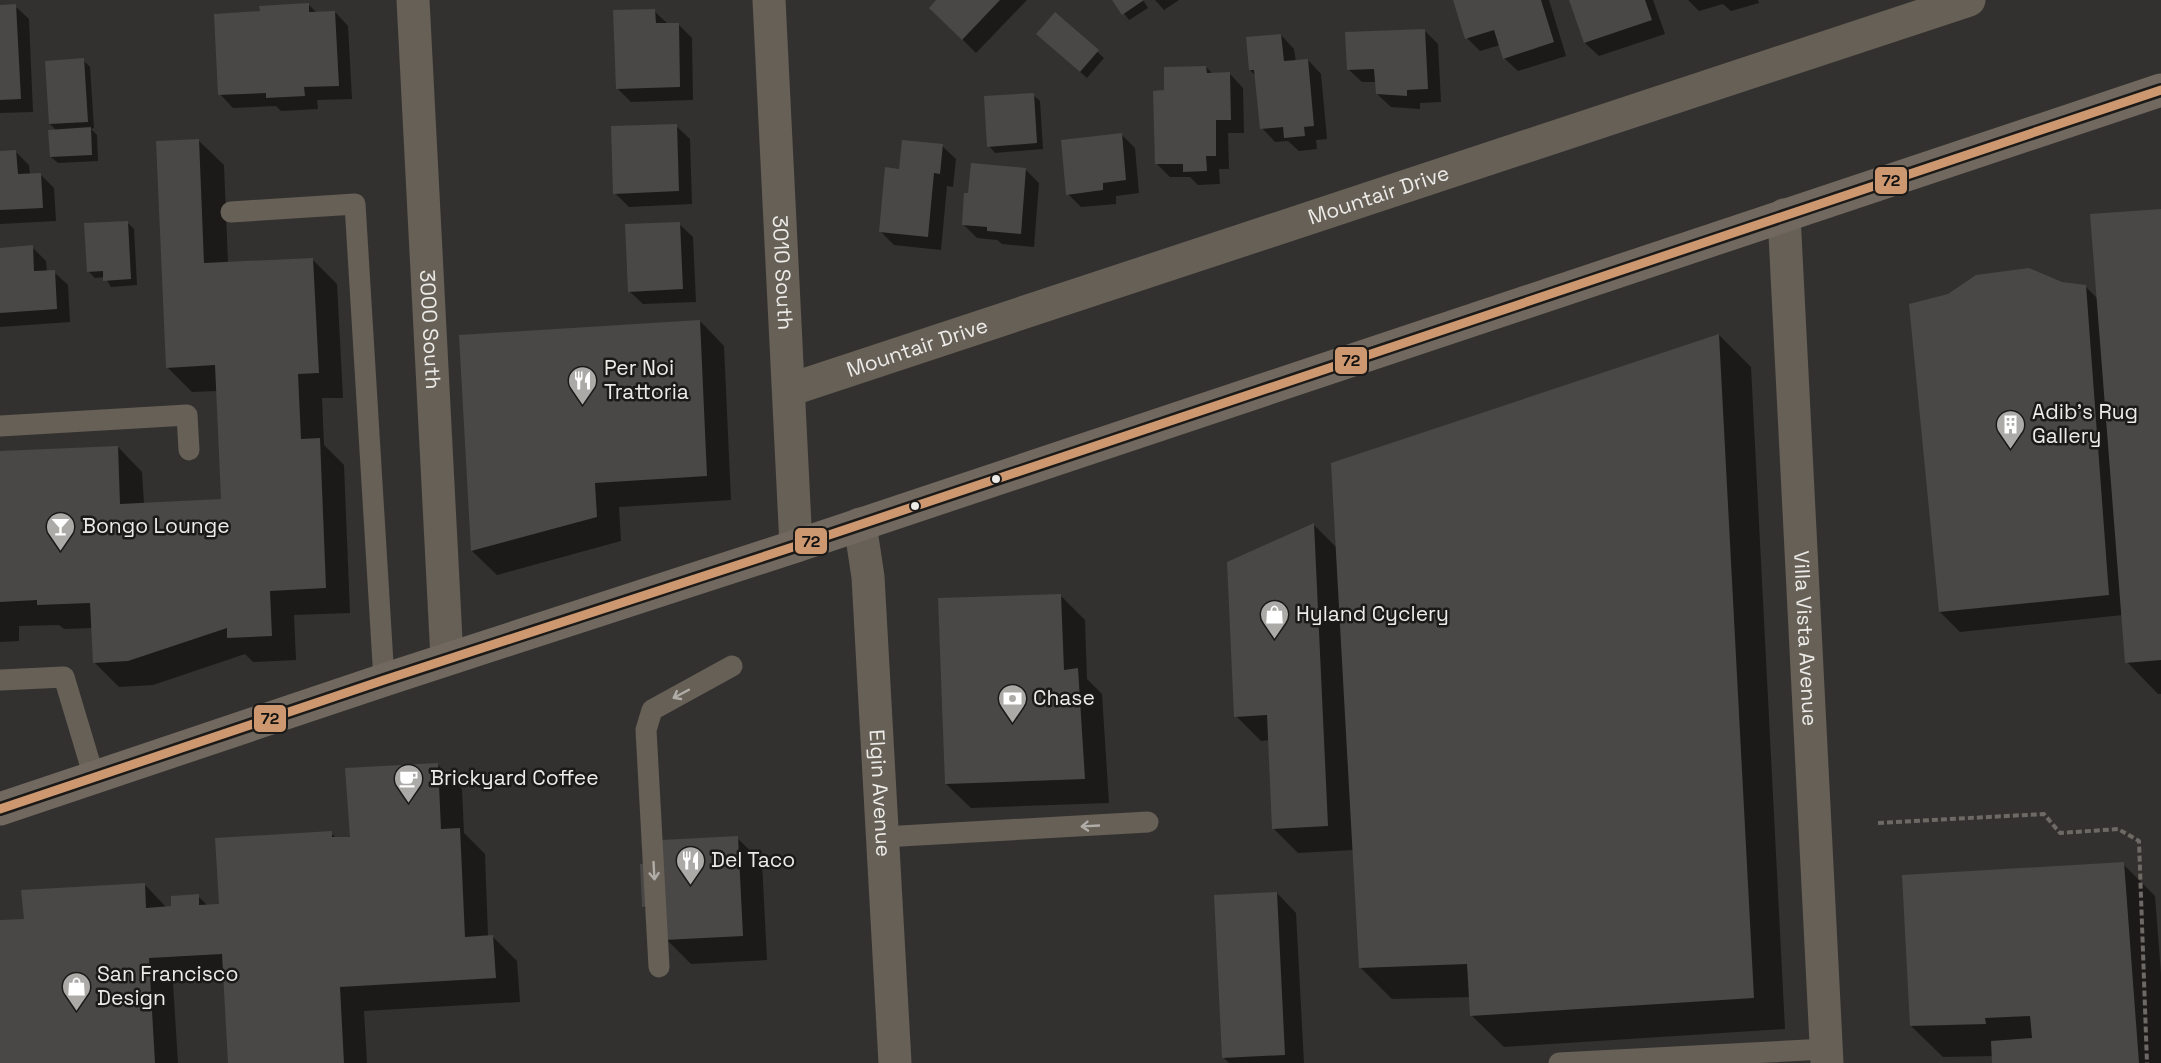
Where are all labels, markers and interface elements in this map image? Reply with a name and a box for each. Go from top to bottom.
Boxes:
street label: Mountair Drive [1304,159,1453,231]
line badge: 72 [1874,166,1908,195]
text: 72 [1882,170,1900,191]
street label: 3010 South [767,215,799,331]
street label: 3000 South [414,269,447,390]
street label: Mountair Drive [843,311,991,383]
line badge: 72 [1334,346,1368,375]
text: 72 [1342,350,1360,371]
place label: Per Noi Trattoria [604,354,689,405]
restaurant icon: Per Noi Trattoria [567,364,599,406]
place label: Adib's Rug Gallery [2032,398,2138,449]
building icon: Adib's Rug Gallery [1995,408,2027,450]
unlabelled marker [990,473,1002,485]
unlabelled marker [909,500,921,512]
bar icon: Bongo Lounge [45,510,77,552]
place label: Bongo Lounge [82,512,230,539]
line badge: 72 [794,527,828,555]
text: 72 [802,531,820,552]
street label: Villa Vista Avenue [1788,550,1824,727]
shop icon: Hyland Cyclery [1259,598,1291,640]
place label: Hyland Cyclery [1296,600,1449,627]
bank icon: Chase [996,682,1028,724]
place label: Chase [1033,684,1095,711]
one-way arrow [672,689,690,700]
line badge: 72 [253,704,287,733]
text: 72 [261,708,279,729]
street label: Elgin Avenue [863,728,898,858]
cafe icon: Brickyard Coffee [393,762,425,804]
place label: Brickyard Coffee [430,764,599,791]
one-way arrow [1080,820,1100,831]
restaurant icon: Del Taco [674,844,706,886]
place label: Del Taco [711,846,795,873]
one-way arrow [648,860,659,880]
place label: San Francisco Design [97,960,238,1011]
shop icon: San Francisco Design [60,970,92,1012]

